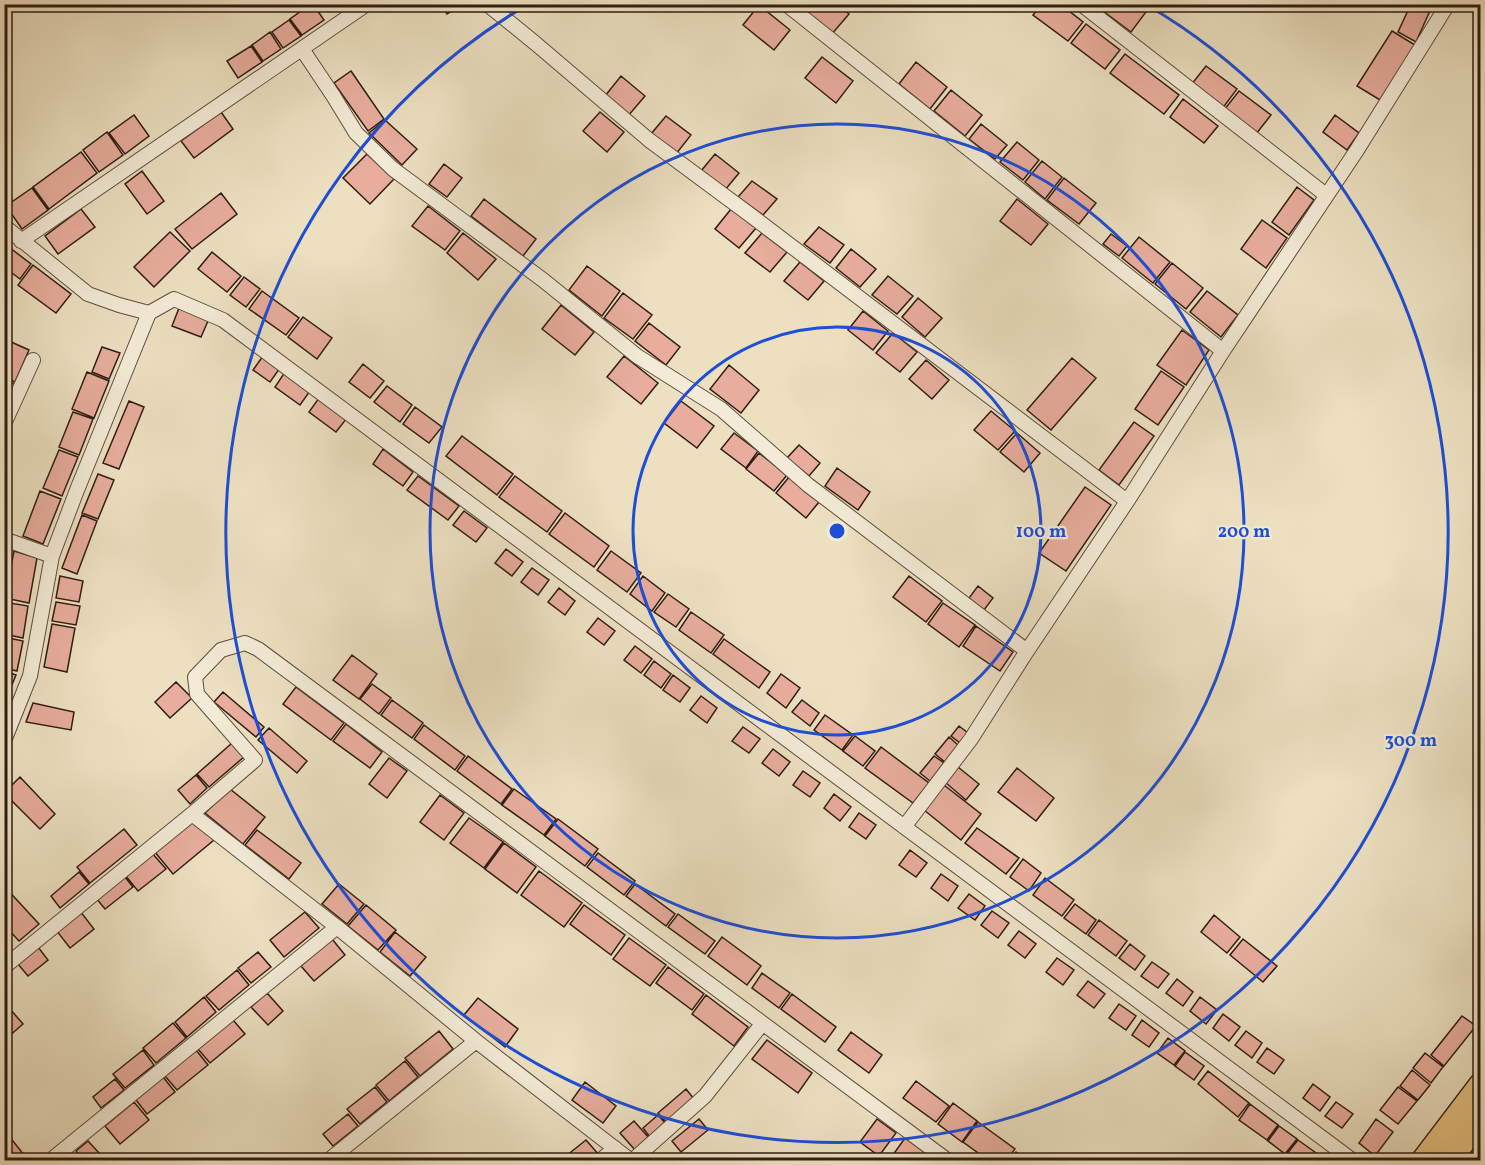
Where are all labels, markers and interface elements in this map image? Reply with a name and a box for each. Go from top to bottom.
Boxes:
text: 100 m [1016,520,1066,545]
text: 200 m [1218,520,1270,545]
centre of rings [827,521,847,541]
text: 300 m [1385,729,1437,754]

